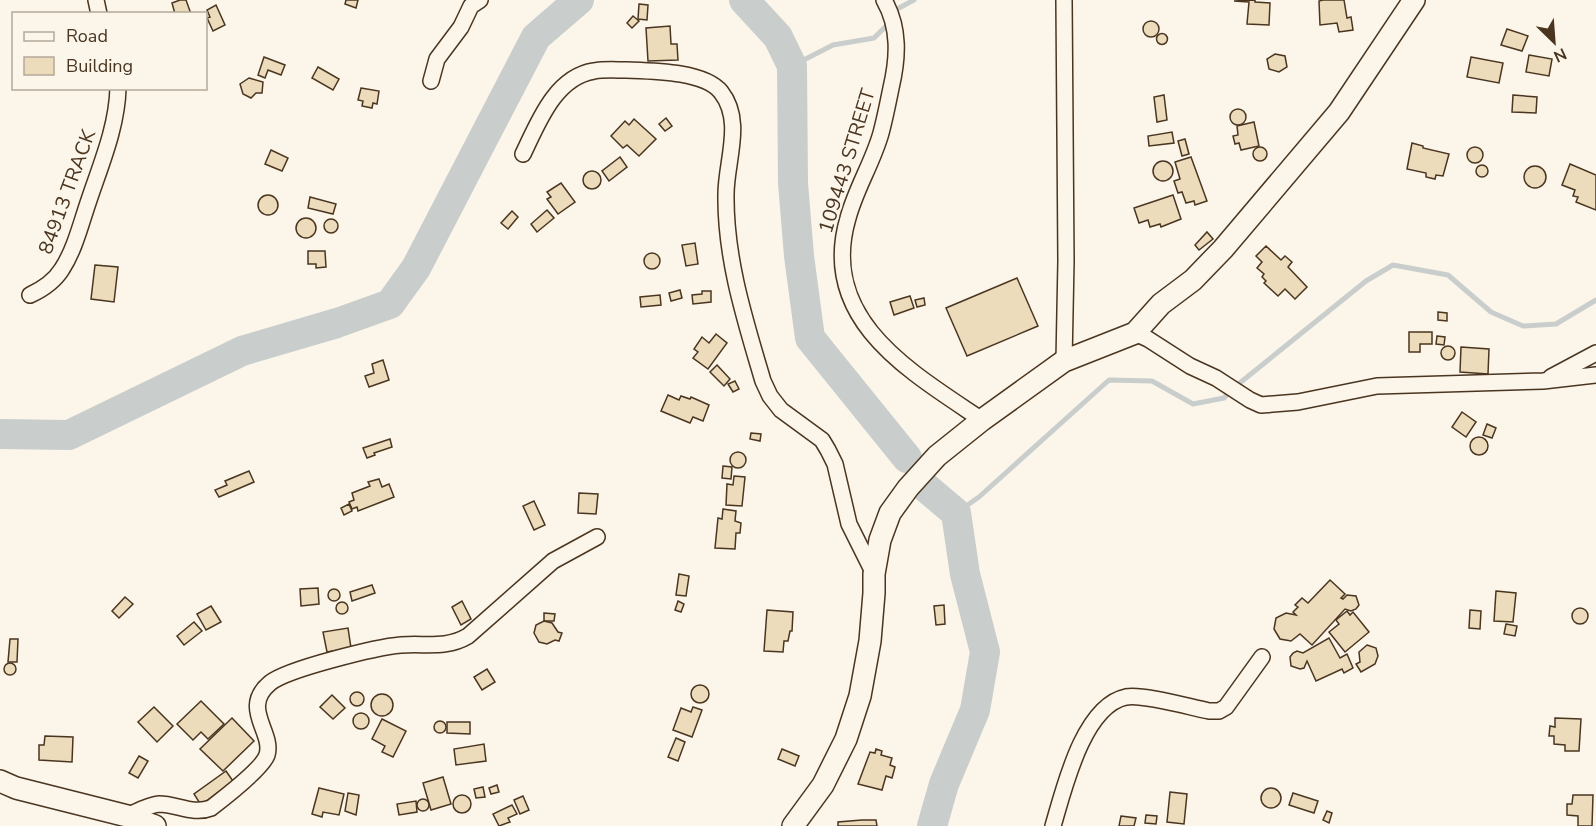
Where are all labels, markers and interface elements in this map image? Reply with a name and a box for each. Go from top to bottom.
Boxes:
legend [12,12,207,90]
north arrow [1524,12,1584,72]
text: Road [66,24,108,48]
text: N [1550,42,1570,67]
text: Building [66,54,133,78]
street label: 109443 STREET [812,85,882,237]
street label: 84913 TRACK [32,126,102,258]

